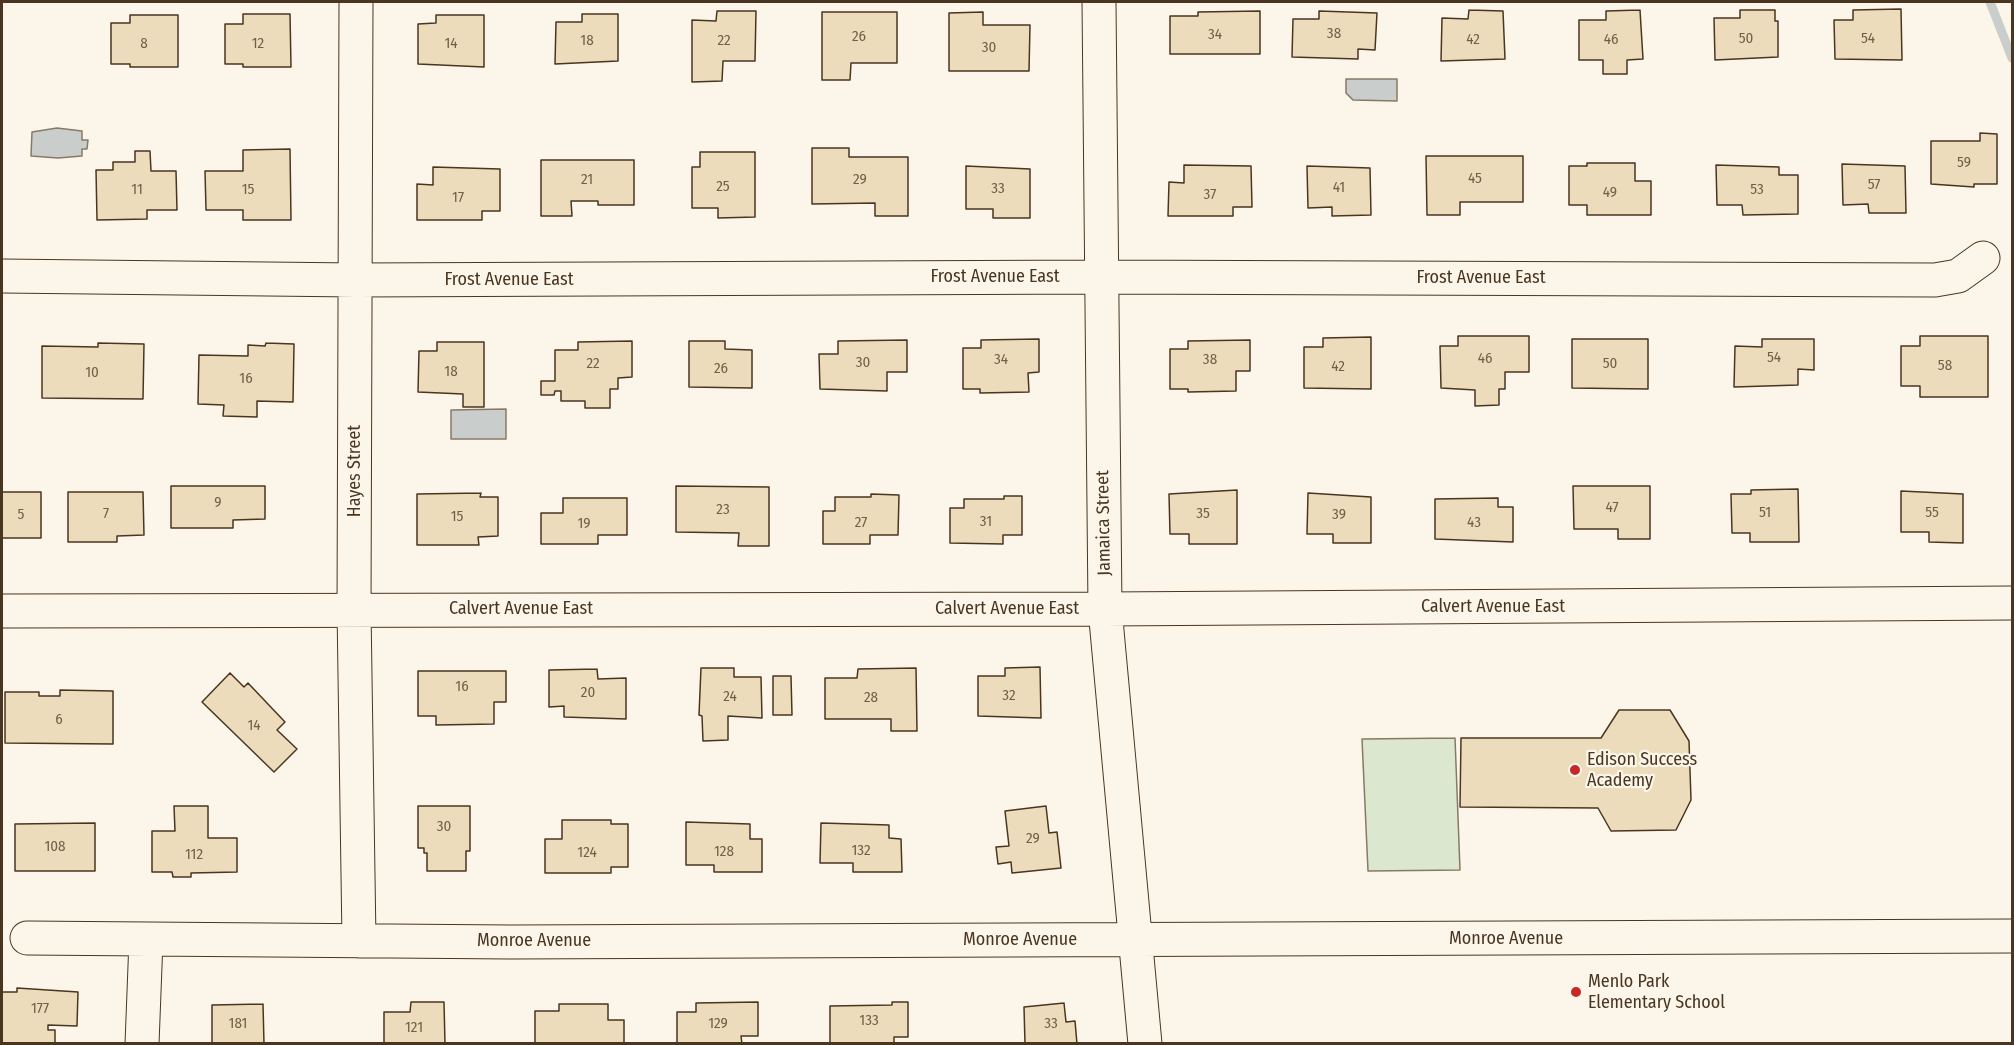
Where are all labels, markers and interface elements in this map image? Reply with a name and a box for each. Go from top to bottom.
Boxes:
house number: 38 [1327,25,1341,43]
house number: 34 [1208,26,1222,44]
house number: 26 [852,28,866,46]
house number: 50 [1739,30,1753,48]
house number: 54 [1861,30,1875,48]
house number: 42 [1466,31,1480,49]
house number: 46 [1604,31,1618,49]
house number: 18 [580,32,594,50]
house number: 22 [717,32,731,50]
house number: 8 [140,35,148,53]
house number: 12 [252,35,264,53]
house number: 14 [444,35,458,53]
house number: 30 [982,39,996,57]
house number: 59 [1957,154,1971,172]
house number: 45 [1468,170,1482,188]
house number: 21 [581,171,593,189]
house number: 29 [853,171,867,189]
house number: 57 [1868,176,1880,194]
house number: 25 [716,178,730,196]
house number: 41 [1333,179,1345,197]
house number: 33 [991,180,1005,198]
house number: 11 [131,181,143,199]
house number: 15 [242,181,254,199]
house number: 53 [1750,181,1764,199]
house number: 49 [1603,184,1617,202]
house number: 37 [1204,186,1216,204]
house number: 17 [452,189,464,207]
street label: Frost Avenue East [930,266,1060,288]
street label: Frost Avenue East [1416,267,1546,289]
street label: Frost Avenue East [444,269,574,291]
house number: 54 [1767,349,1781,367]
house number: 46 [1478,350,1492,368]
house number: 34 [994,351,1008,369]
house number: 38 [1203,351,1217,369]
house number: 30 [856,354,870,372]
house number: 22 [586,355,600,373]
house number: 50 [1603,355,1617,373]
house number: 58 [1938,357,1952,375]
house number: 42 [1331,358,1345,376]
house number: 26 [714,360,728,378]
house number: 18 [444,363,458,381]
house number: 10 [85,364,99,382]
house number: 16 [239,370,253,388]
street label: Hayes Street [344,425,366,517]
street label: Jamaica Street [1092,470,1116,576]
house number: 9 [214,494,222,512]
house number: 47 [1605,499,1619,517]
house number: 23 [716,501,730,519]
house number: 51 [1759,504,1771,522]
house number: 55 [1925,504,1939,522]
house number: 7 [103,505,109,523]
house number: 35 [1196,505,1210,523]
house number: 5 [18,506,24,524]
house number: 39 [1332,506,1346,524]
house number: 15 [451,508,463,526]
house number: 31 [980,513,992,531]
house number: 27 [855,514,867,532]
house number: 43 [1467,514,1481,532]
house number: 19 [577,515,591,533]
street label: Calvert Avenue East [1421,596,1565,618]
street label: Calvert Avenue East [449,598,593,620]
street label: Calvert Avenue East [935,598,1079,620]
house number: 16 [455,678,469,696]
house number: 20 [581,684,595,702]
house number: 32 [1002,687,1016,705]
house number: 24 [723,688,737,706]
house number: 28 [864,689,878,707]
house number: 6 [55,711,63,729]
house number: 14 [247,717,261,735]
place label: Edison Success Academy [1587,749,1697,792]
marker: Edison Success Academy [1568,763,1582,777]
house number: 30 [437,818,451,836]
house number: 29 [1026,830,1040,848]
house number: 108 [44,838,66,856]
house number: 132 [851,842,871,860]
house number: 128 [714,843,734,861]
house number: 124 [577,844,597,862]
house number: 112 [185,846,203,864]
street label: Monroe Avenue [1449,928,1563,950]
street label: Monroe Avenue [963,929,1077,951]
street label: Monroe Avenue [477,930,591,952]
place label: Menlo Park Elementary School [1588,971,1725,1014]
marker: Menlo Park Elementary School [1569,985,1583,999]
house number: 177 [31,1000,49,1018]
house number: 133 [859,1012,879,1030]
house number: 181 [229,1015,247,1033]
house number: 129 [708,1015,728,1033]
house number: 33 [1044,1015,1058,1033]
house number: 121 [405,1019,423,1037]

